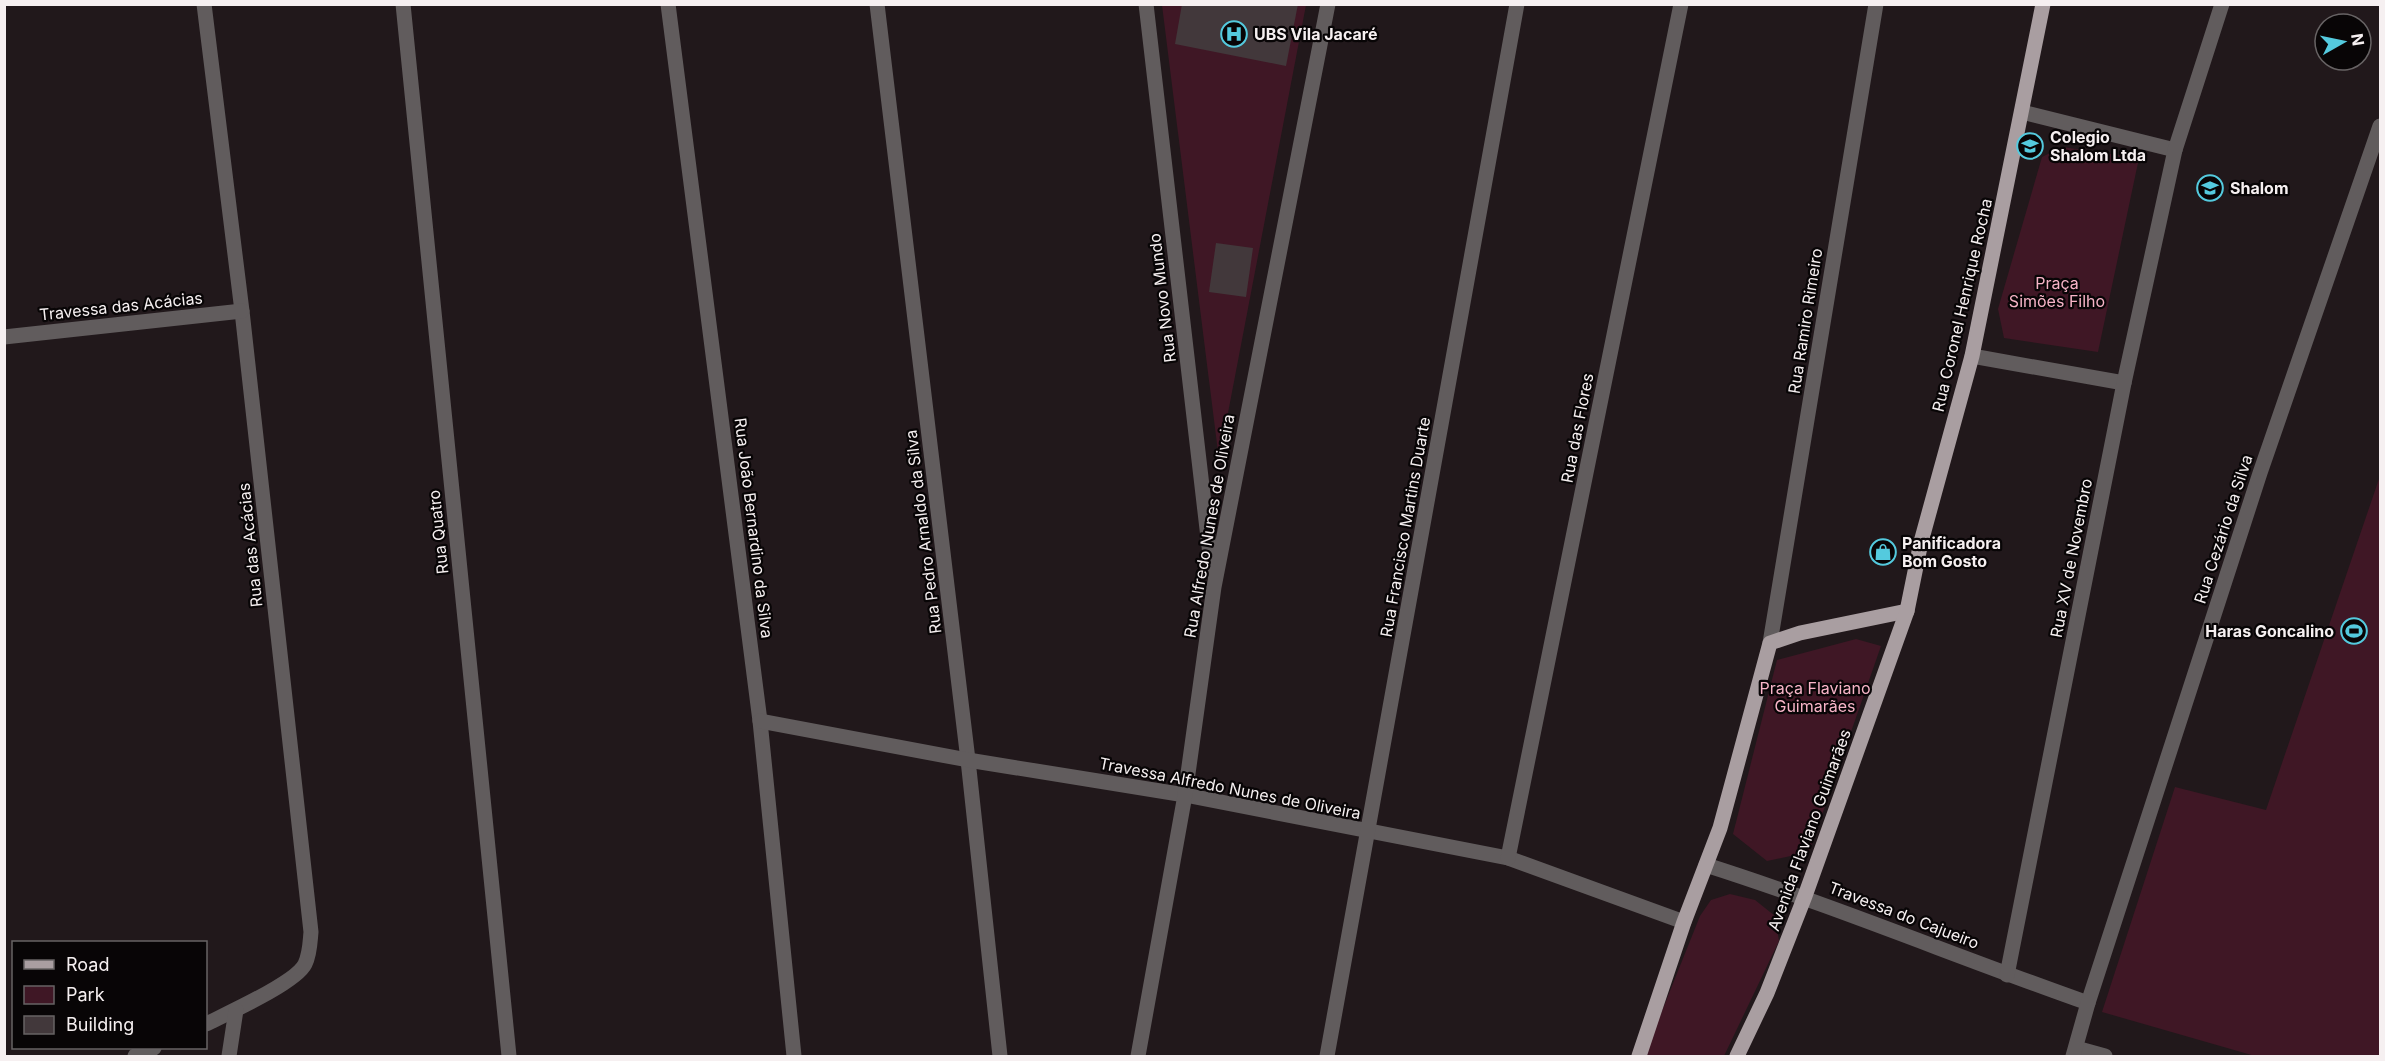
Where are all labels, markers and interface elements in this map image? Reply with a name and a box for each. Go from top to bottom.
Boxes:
north arrow [2313,12,2373,72]
hospital icon: UBS Vila Jacaré [1219,19,1249,49]
place label: UBS Vila Jacaré [1254,24,1377,44]
text: N [2347,32,2369,47]
place label: Colegio Shalom Ltda [2050,127,2146,165]
school or university icon: Colegio Shalom Ltda [2015,131,2045,161]
school or university icon: Shalom [2195,173,2225,203]
place label: Shalom [2230,178,2288,198]
street label: Rua Coronel Henrique Rocha [1928,196,1996,414]
street label: Rua Novo Mundo [1144,232,1180,364]
street label: Rua Ramiro Rimeiro [1784,247,1826,395]
park label: Praça Simões Filho [2009,273,2105,311]
street label: Travessa das Acácias [38,287,204,325]
street label: Rua das Flores [1557,371,1597,485]
street label: Rua Alfredo Nunes de Oliveira [1179,413,1239,639]
street label: Rua Francisco Martins Duarte [1376,415,1434,639]
street label: Rua João Bernardino da Silva [731,417,777,639]
street label: Rua Pedro Arnaldo da Silva [901,429,945,635]
street label: Rua Cezário da Silva [2189,452,2257,606]
street label: Rua XV de Novembro [2046,477,2096,639]
street label: Rua das Acácias [234,482,266,608]
street label: Rua Quatro [424,489,452,575]
place label: Panificadora Bom Gosto [1902,533,2001,571]
shop icon: Panificadora Bom Gosto [1868,537,1898,567]
sports icon: Haras Goncalino [2339,616,2369,646]
place label: Haras Goncalino [2205,621,2334,641]
park label: Praça Flaviano Guimarães [1760,678,1870,716]
street label: Avenida Flaviano Guimarães [1763,726,1855,934]
street label: Travessa Alfredo Nunes de Oliveira [1097,753,1363,823]
street label: Travessa do Cajueiro [1826,877,1982,953]
legend [12,941,207,1049]
text: Road [66,954,109,975]
text: Park [66,984,105,1005]
text: Building [66,1014,134,1035]

